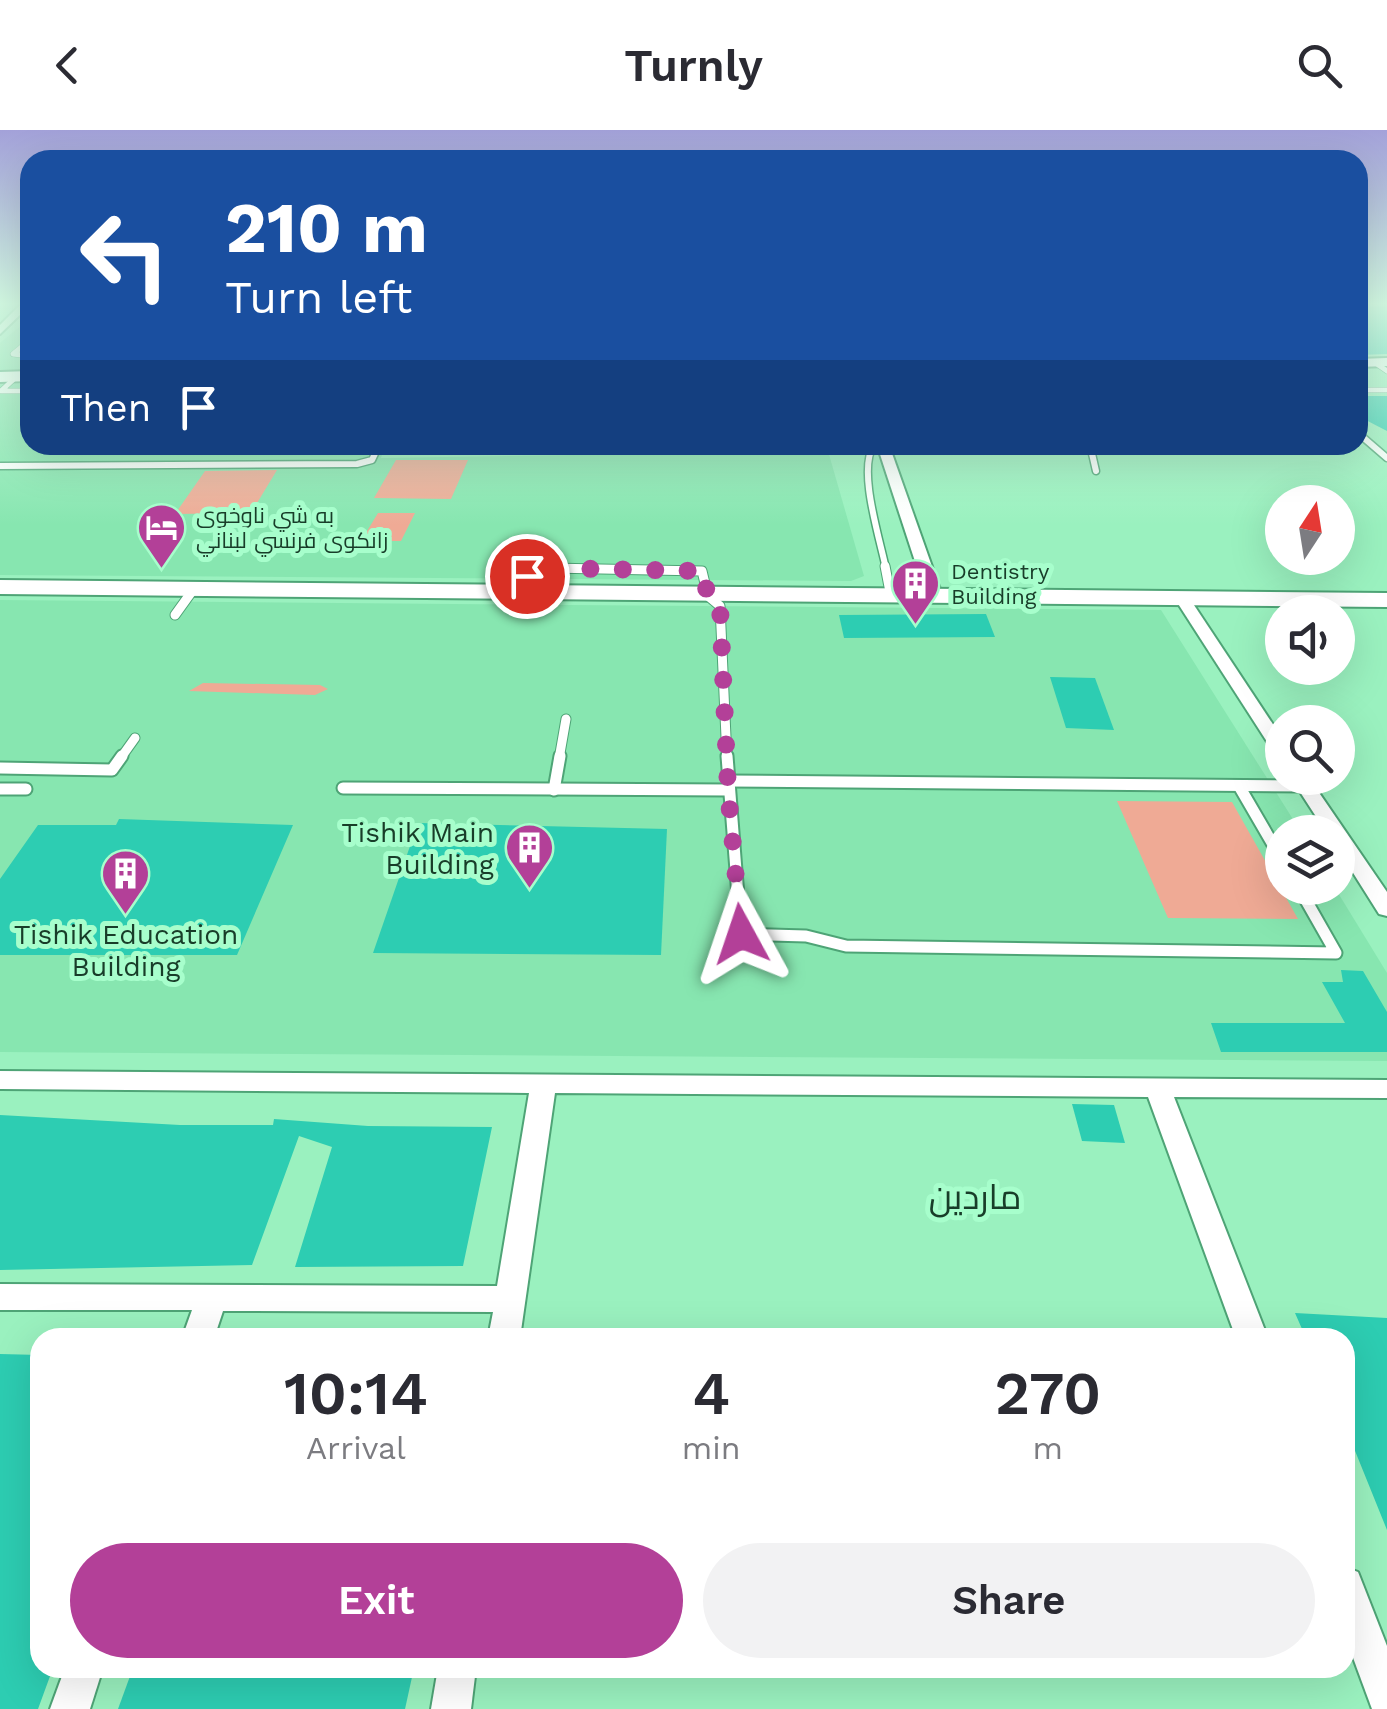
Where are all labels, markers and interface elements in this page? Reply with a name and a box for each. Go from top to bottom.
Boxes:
icon: back [40,38,95,93]
icon: search [1292,38,1347,93]
text: Turnly [624,39,763,92]
text: 210 m [225,187,428,269]
icon: left [60,190,190,320]
text: Turn left [225,271,412,324]
icon: arrive [171,380,226,435]
text: Then [60,386,151,430]
north arrow [1265,485,1355,575]
map controls [1265,485,1355,905]
hotel icon: به شي ناوخوى زانكوى فرنسي لبناني [135,502,187,570]
place label: به شي ناوخوى زانكوى فرنسي لبناني [196,503,388,557]
pin [485,534,570,619]
icon: arrive [500,549,555,604]
building icon: Dentistry Building [890,558,942,626]
place label: Dentistry Building [951,559,1050,609]
button: sound [1265,595,1355,685]
button: search [1265,705,1355,795]
button: layers [1265,815,1355,905]
place label: Tishik Main Building [341,816,494,881]
building icon: Tishik Main Building [503,822,555,890]
building icon: Tishik Education Building [100,848,152,916]
position arrow [689,882,793,986]
place label: Tishik Education Building [14,918,238,983]
district label: ماردین [929,1176,1021,1218]
text: 10:14 [284,1358,428,1429]
text: 4 [692,1358,730,1429]
text: 270 [995,1358,1101,1429]
text: Arrival [306,1429,406,1467]
text: min [682,1429,741,1467]
text: m [1033,1429,1063,1467]
button: Exit [70,1543,683,1658]
button: Share [703,1543,1315,1658]

